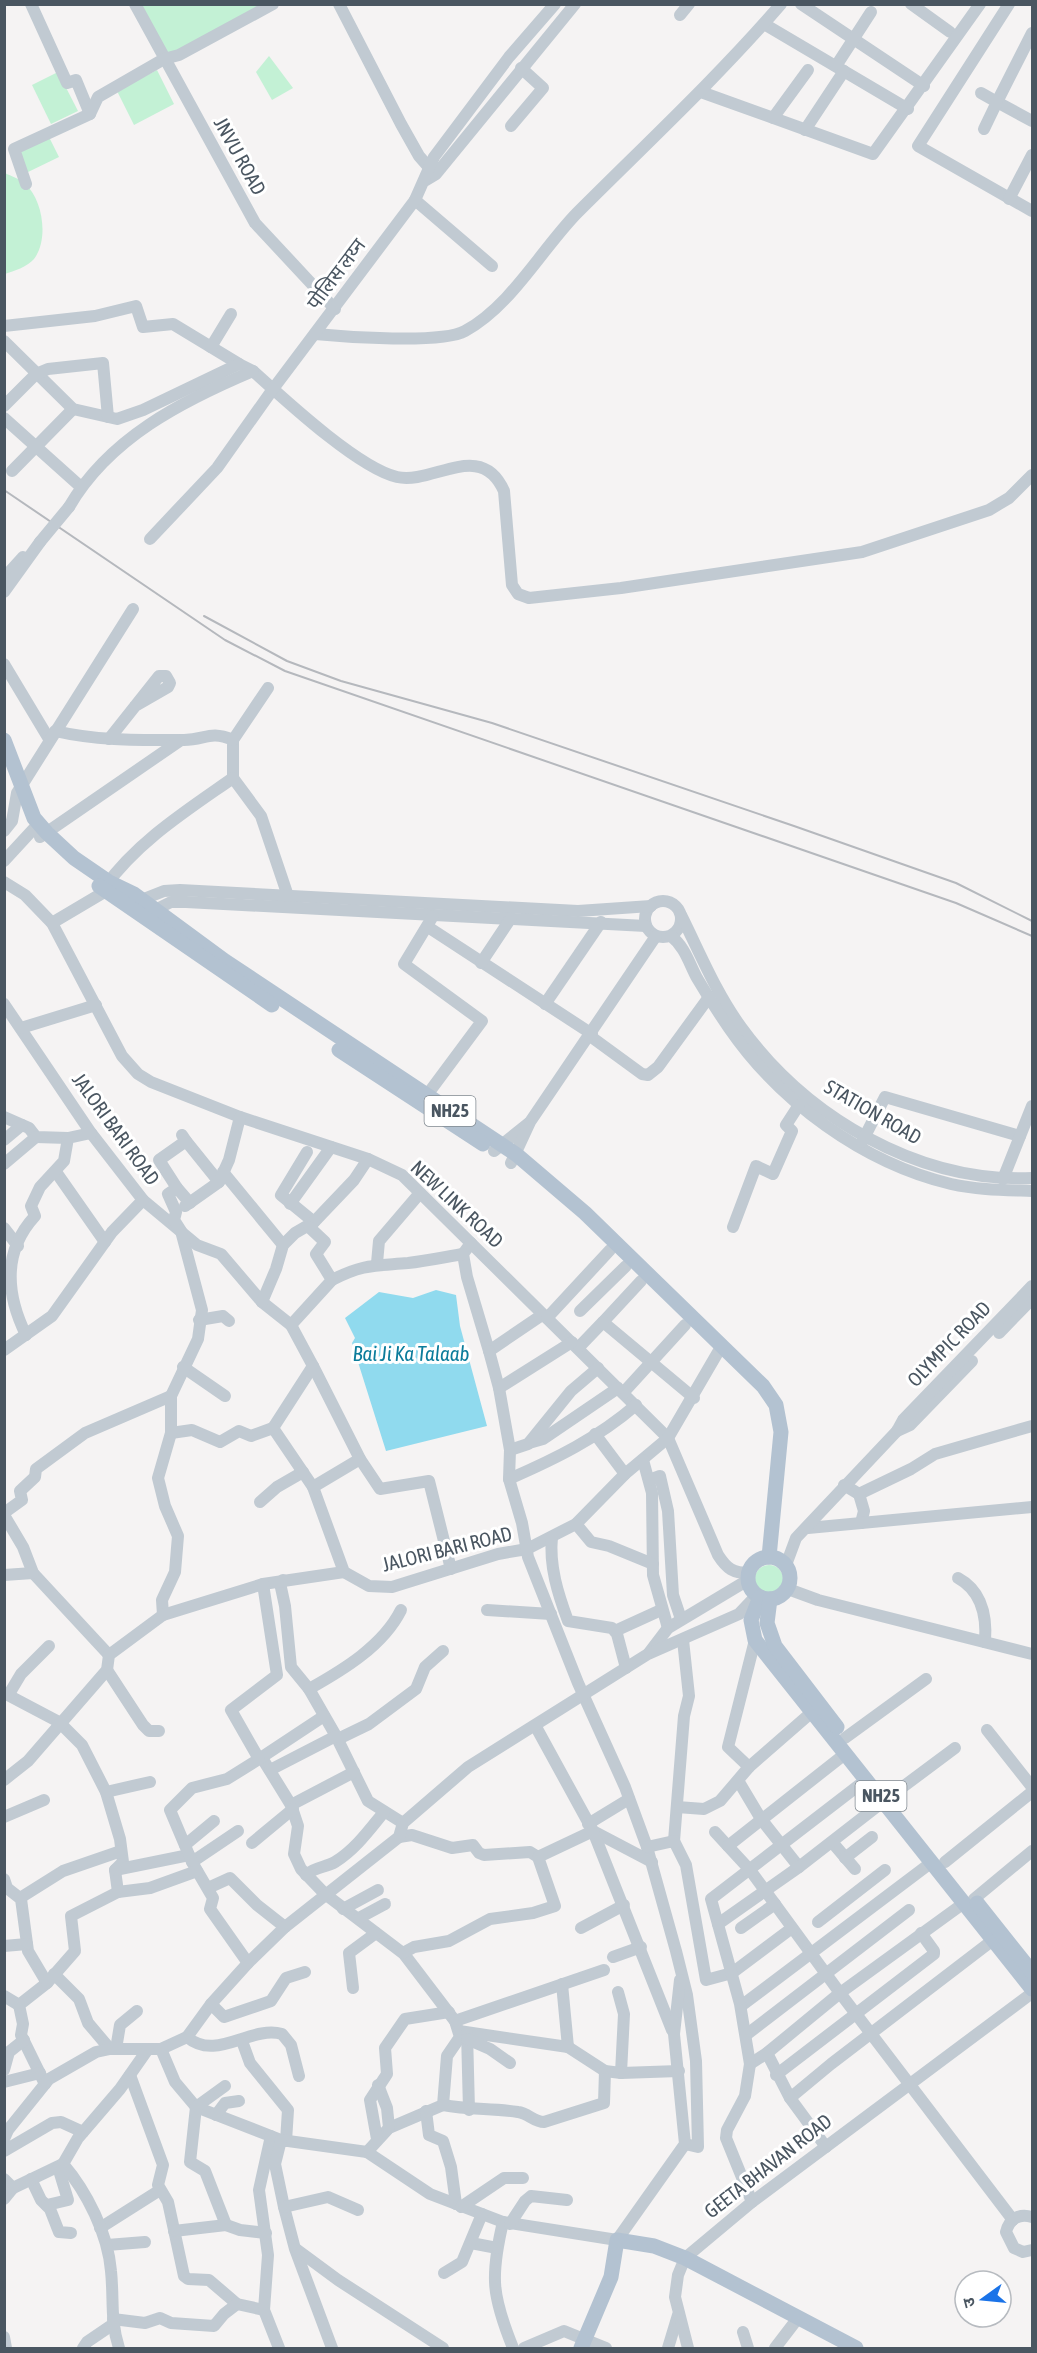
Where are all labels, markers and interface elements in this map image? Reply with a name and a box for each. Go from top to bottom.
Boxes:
street label: JNVU ROAD [210,113,271,199]
street label: पोलिस लय्न [302,233,370,314]
street label: JALORI BARI ROAD [68,1068,165,1189]
street label: STATION ROAD [821,1075,926,1149]
road number: NH25 [424,1096,476,1126]
street label: NEW LINK ROAD [407,1155,508,1252]
street label: OLYMPIC ROAD [902,1296,995,1391]
water label: Bai Ji Ka Talaab [353,1341,469,1365]
street label: JALORI BARI ROAD [380,1521,514,1576]
road number: NH25 [856,1781,906,1811]
street label: GEETA BHAVAN ROAD [700,2109,836,2222]
north arrow [953,2269,1013,2329]
text: उ [958,2295,978,2310]

